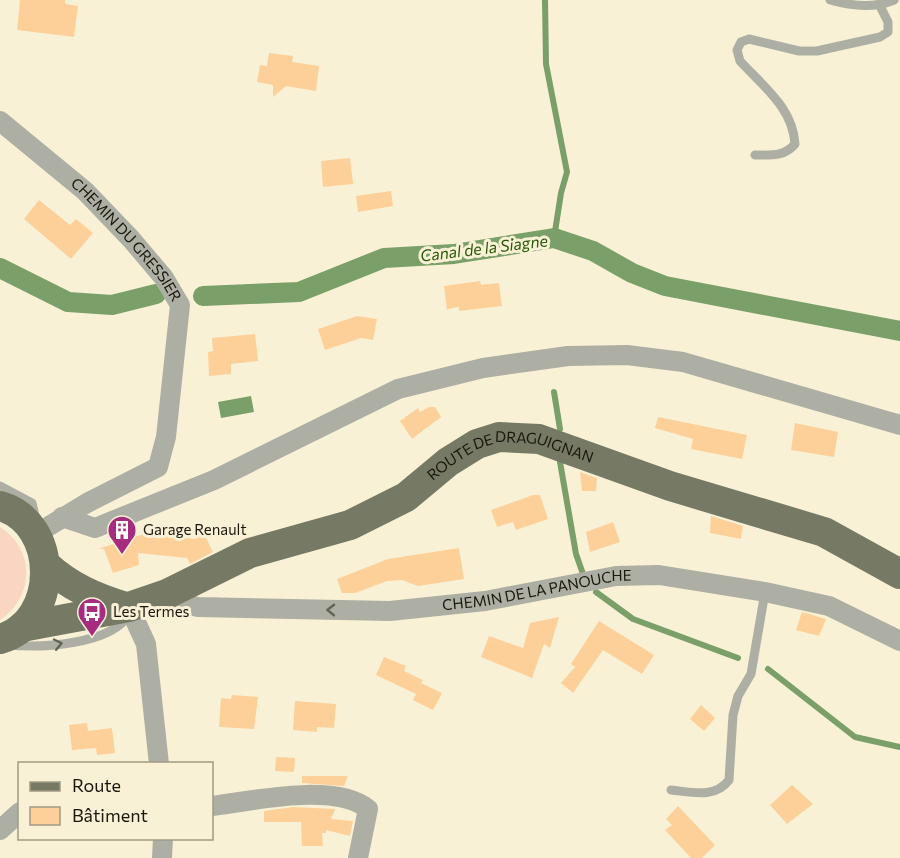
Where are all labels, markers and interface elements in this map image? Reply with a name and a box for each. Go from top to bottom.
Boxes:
street label: CHEMIN DU GRESSIER [68,173,186,304]
water label: Canal de la Siagne [419,230,549,265]
street label: ROUTE DE DRAGUIGNAN [423,427,596,483]
building icon: Garage Renault [106,514,138,556]
place label: Garage Renault [143,520,247,538]
street label: CHEMIN DE LA PANOUCHE [441,566,632,613]
bus stop icon: Les Termes [76,596,108,638]
place label: Les Termes [113,602,190,620]
one-way arrow [327,604,336,616]
one-way arrow [53,639,63,652]
legend [18,762,213,840]
text: Route [72,774,121,796]
text: Bâtiment [72,804,148,826]

